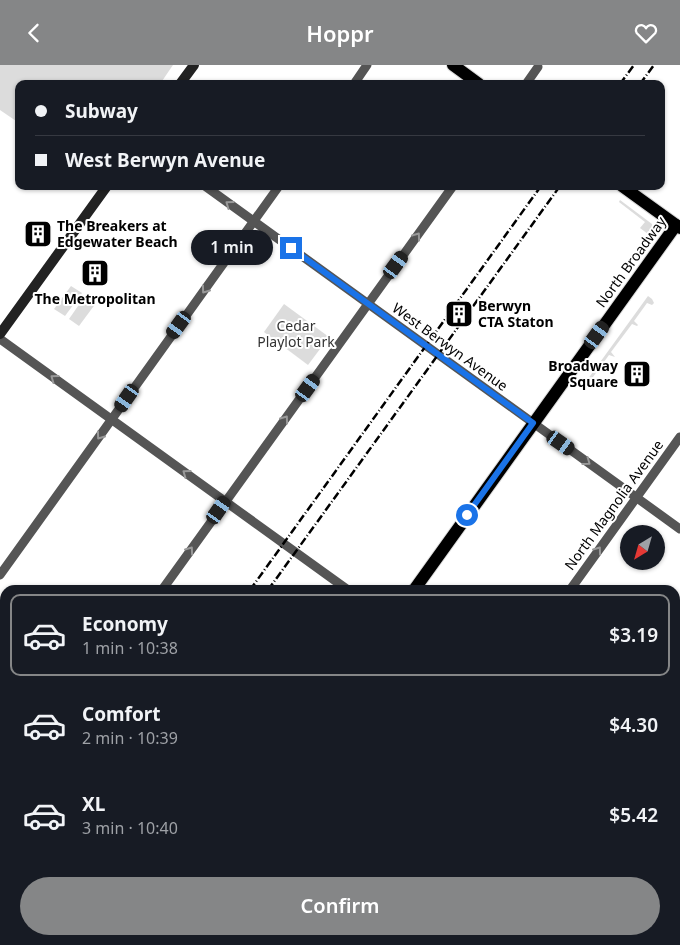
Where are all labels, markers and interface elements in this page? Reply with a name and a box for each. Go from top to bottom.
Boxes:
text: Hoppr [306,18,374,48]
icon: back [20,19,48,47]
icon: heart [632,19,660,47]
text: Subway [65,98,138,124]
text: West Berwyn Avenue [65,147,265,173]
one-way arrow [225,201,235,210]
street label: North Broadway [591,212,670,311]
place label: The Breakers at Edgewater Beach [57,216,178,251]
building icon: The Breakers at Edgewater Beach [23,219,53,249]
callout: 1 min [191,231,274,265]
one-way arrow [411,232,420,242]
text: 1 min [210,236,254,258]
route end [280,237,302,259]
car [381,248,410,282]
building icon: The Metropolitan [80,258,110,288]
one-way arrow [202,284,211,294]
place label: The Metropolitan [34,289,156,308]
place label: Berwyn CTA Staton [478,296,554,331]
street label: West Berwyn Avenue [389,298,512,395]
building icon: Berwyn CTA Staton [444,299,474,329]
car [164,308,193,342]
park label: Cedar Playlot Park [257,316,335,351]
car [582,318,611,352]
place label: Broadway Square [548,356,618,391]
building icon: Broadway Square [622,359,652,389]
car [293,371,322,405]
one-way arrow [50,375,60,384]
car [112,381,141,415]
one-way arrow [279,415,288,425]
car [544,428,577,458]
one-way arrow [97,430,106,440]
street label: North Magnolia Avenue [560,436,667,574]
one-way arrow [581,456,591,465]
one-way arrow [182,470,192,479]
car [204,493,233,527]
route start [456,504,478,526]
north arrow [620,525,665,570]
map controls [620,525,665,570]
one-way arrow [184,547,193,556]
one-way arrow [592,547,602,556]
text: Economy [82,611,168,637]
icon: car [22,613,67,658]
text: $3.19 [609,622,658,648]
text: 1 min · 10:38 [82,637,178,659]
text: Comfort [82,701,161,727]
icon: car [22,703,67,748]
text: $4.30 [609,712,658,738]
text: 2 min · 10:39 [82,727,178,749]
text: XL [82,791,105,817]
icon: car [22,793,67,838]
text: $5.42 [609,802,658,828]
text: 3 min · 10:40 [82,817,178,839]
button: Confirm [20,877,660,935]

